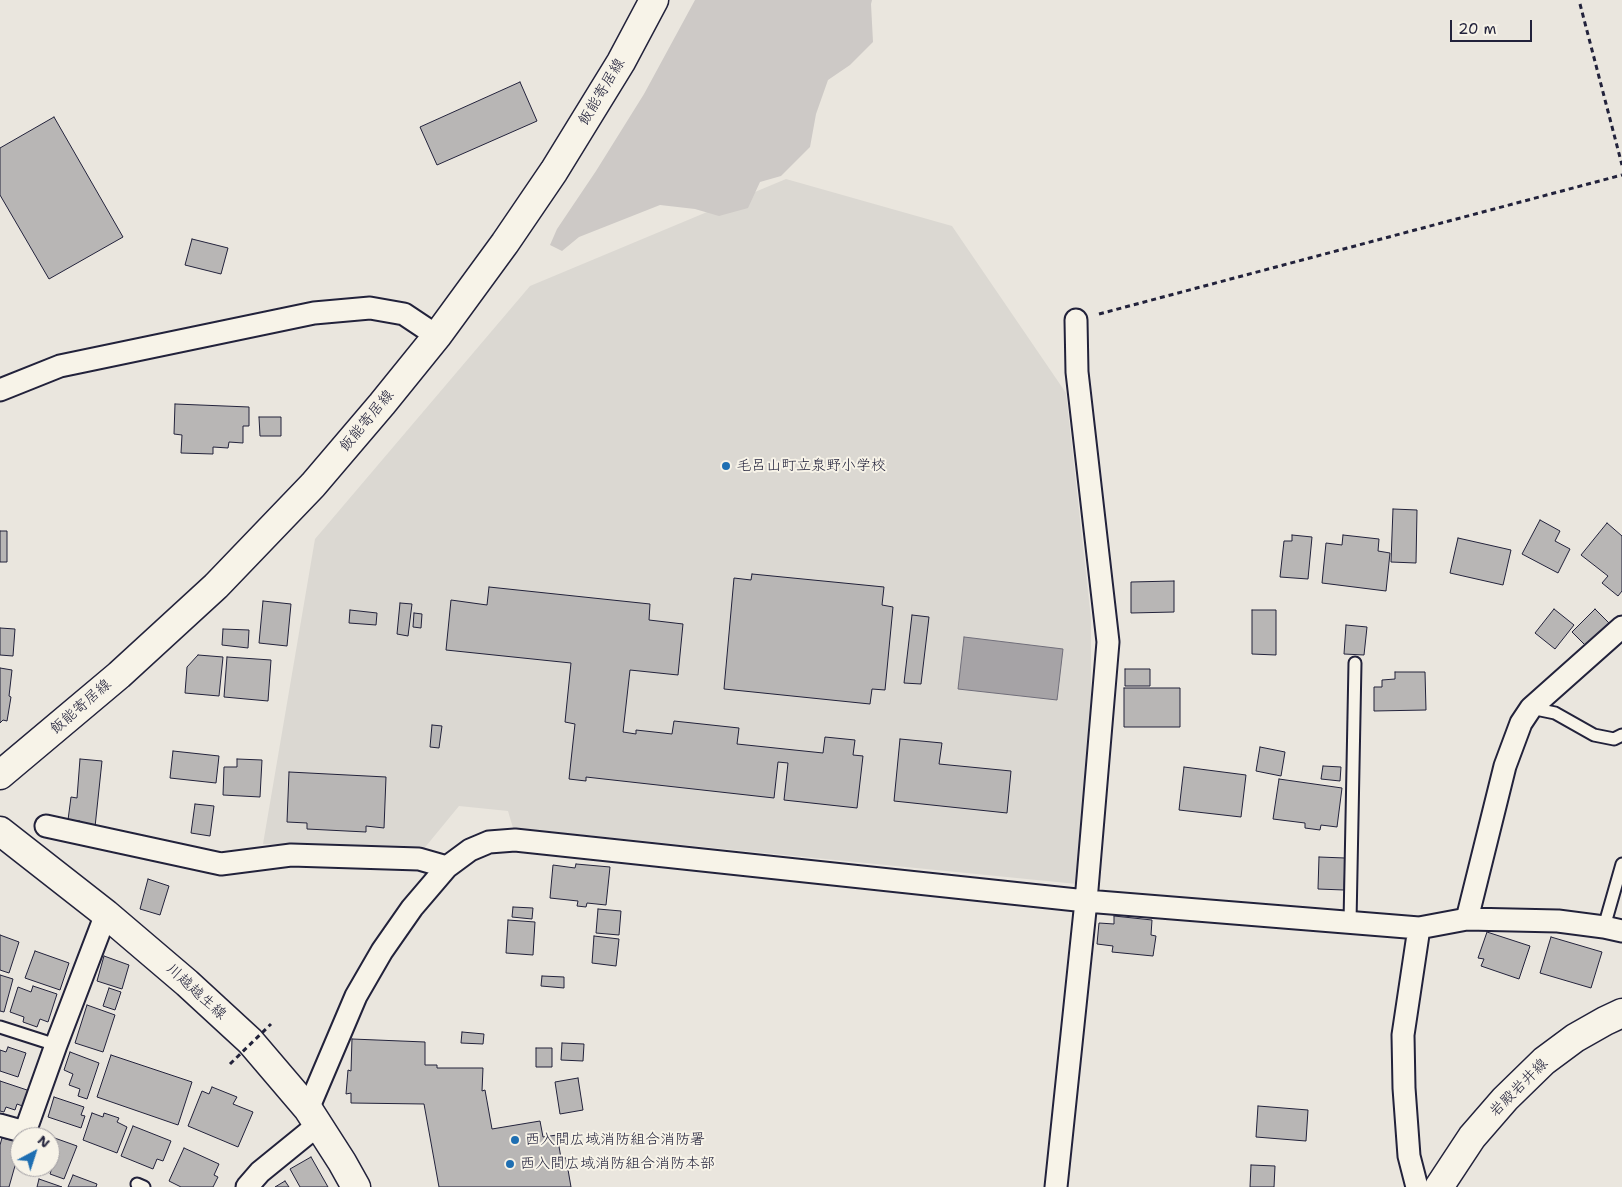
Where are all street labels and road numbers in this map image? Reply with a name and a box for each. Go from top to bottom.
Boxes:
street label: 飯能寄居線 [575,55,629,129]
street label: 飯能寄居線 [336,386,398,456]
street label: 飯能寄居線 [47,676,115,738]
street label: 川越越生線 [162,960,230,1024]
street label: 岩殿岩井線 [1486,1055,1552,1121]

